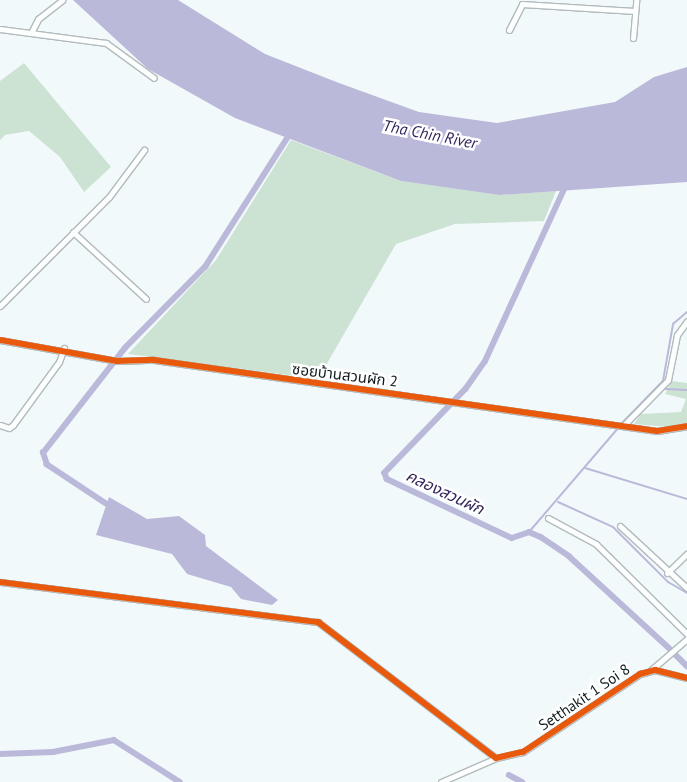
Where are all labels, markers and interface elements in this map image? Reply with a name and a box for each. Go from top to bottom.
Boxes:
water label: Tha Chin River [381,115,479,153]
street label: ซอยบ้านสวนผัก 2 [291,360,399,390]
water label: คลองสวนผัก [403,466,487,518]
street label: Setthakit 1 Soi 8 [535,660,633,734]

